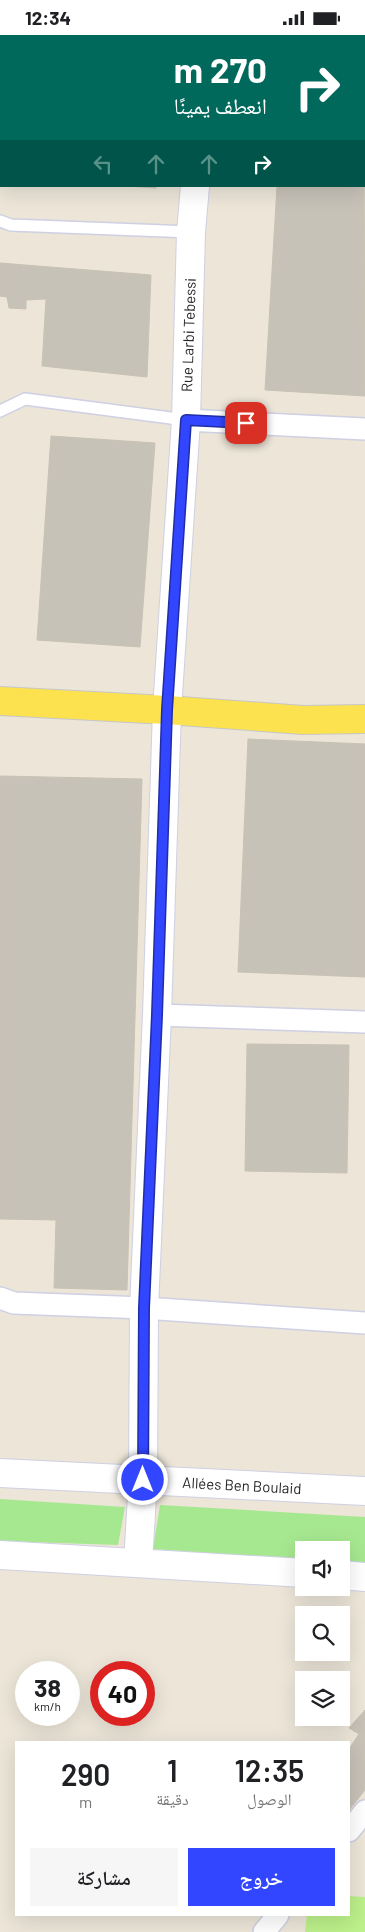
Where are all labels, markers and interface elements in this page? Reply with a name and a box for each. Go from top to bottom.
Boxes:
text: 12:34 [25,6,71,29]
text: 270 m [174,48,267,90]
icon: right [285,55,350,120]
text: انعطف يمينًا [174,92,267,118]
icon: left [89,150,117,178]
icon: ahead [142,150,170,178]
icon: ahead [195,150,223,178]
icon: right [248,150,276,178]
street label: Rue Larbi Tebessi [177,278,199,392]
pin [225,402,267,444]
icon: arrive [232,409,260,437]
position arrow [116,1453,168,1505]
street label: Allées Ben Boulaid [182,1473,302,1497]
map controls [295,1541,350,1726]
button: sound [295,1541,350,1596]
button: search [295,1606,350,1661]
speed limit sign: 40 [90,1661,155,1726]
button: layers [295,1671,350,1726]
text: 38 [34,1672,61,1702]
text: km/h [34,1699,61,1713]
text: 1 [167,1752,178,1788]
text: 12:35 [235,1752,304,1788]
text: 290 [61,1756,110,1792]
text: دقيقة [156,1789,189,1808]
text: الوصول [247,1789,291,1808]
text: m [79,1792,92,1811]
button: مشاركة [30,1848,178,1906]
button: خروج [188,1848,335,1906]

